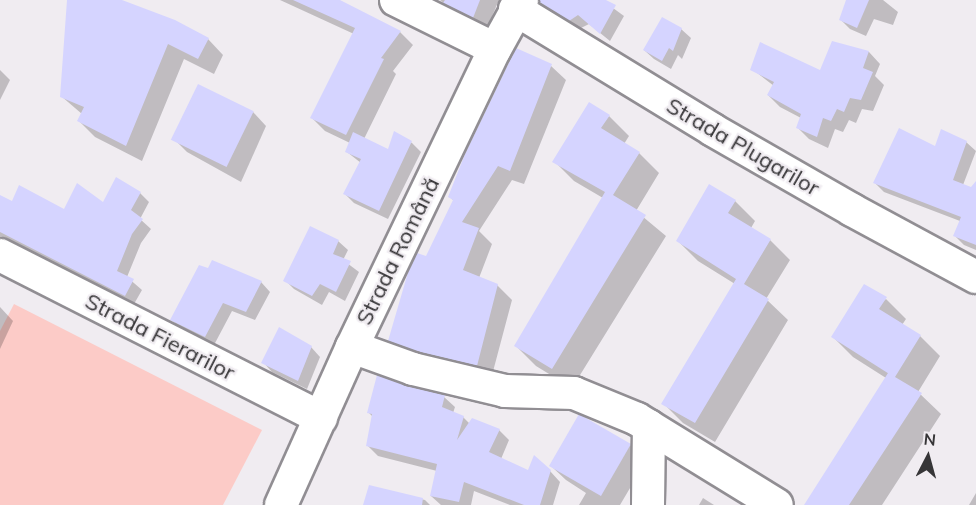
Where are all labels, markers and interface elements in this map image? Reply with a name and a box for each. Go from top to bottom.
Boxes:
street label: Strada Plugarilor [662,92,824,202]
street label: Strada Română [351,173,445,329]
street label: Strada Fierarilor [81,288,239,386]
north arrow [898,427,958,487]
text: N [923,429,937,450]

